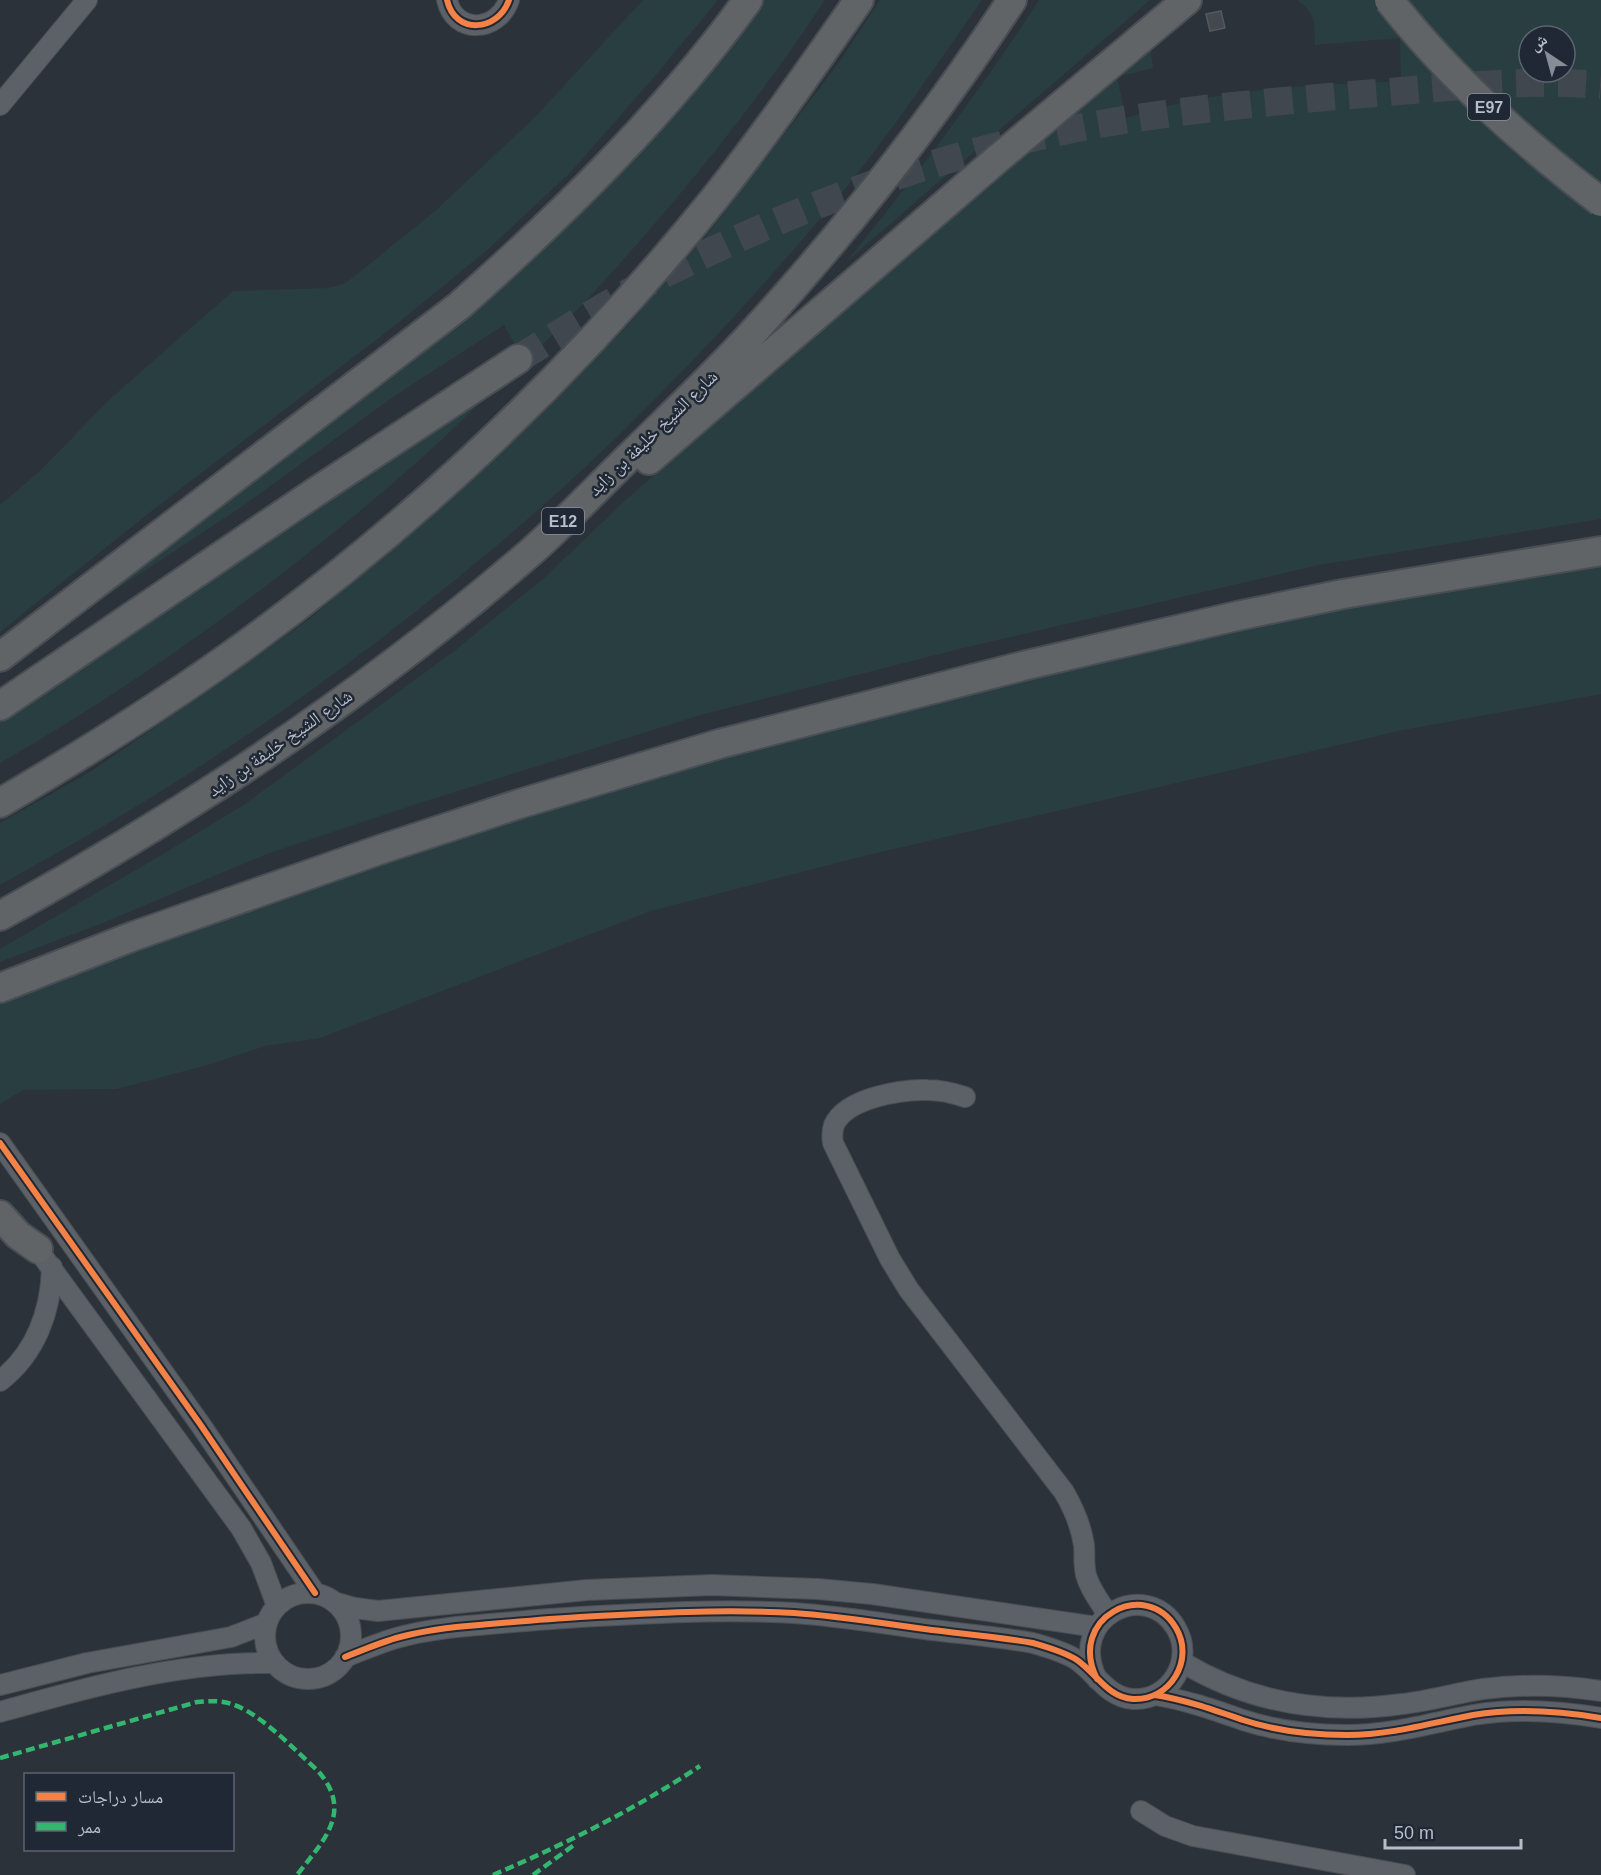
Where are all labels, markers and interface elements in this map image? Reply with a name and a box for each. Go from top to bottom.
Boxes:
north arrow [1517,24,1577,84]
text: ش [1527,30,1551,55]
road number: E97 [1468,94,1510,120]
street label: شارع الشيخ خليفة بن زايد [584,366,723,501]
road number: E12 [542,508,584,534]
street label: شارع الشيخ خليفة بن زايد [204,686,357,802]
legend [24,1773,234,1851]
text: مسار دراجات [78,1787,163,1807]
scale bar [1385,1812,1522,1850]
text: ممر [77,1817,101,1837]
text: 50 m [1394,1823,1434,1843]

